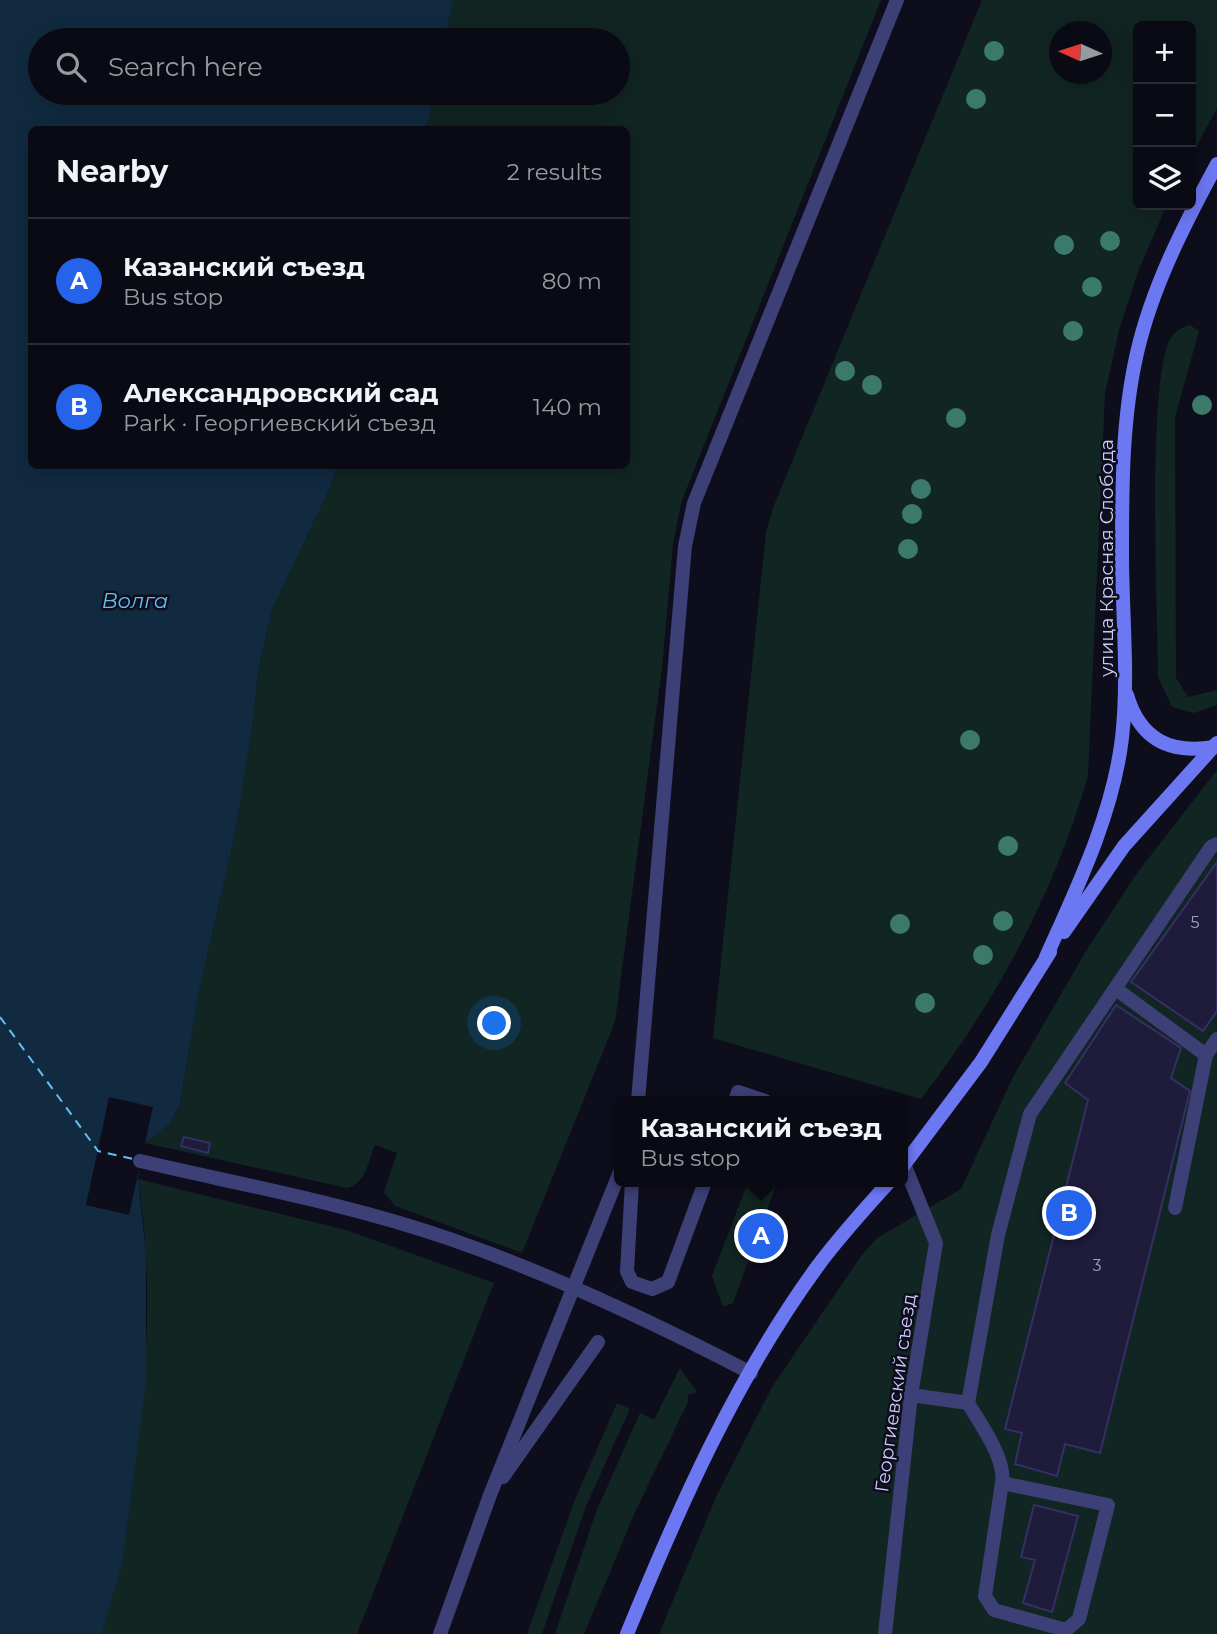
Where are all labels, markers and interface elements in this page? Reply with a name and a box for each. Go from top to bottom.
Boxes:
north arrow [1049,21,1112,84]
map controls [1133,21,1196,210]
button: + [1133,21,1196,84]
search box [28,28,630,105]
icon: search [52,48,90,86]
text: Search here [108,51,263,83]
button: − [1133,84,1196,147]
button: layers [1133,147,1196,210]
text: Nearby [56,153,168,190]
text: 2 results [507,158,602,186]
text: Казанский съезд [123,251,365,283]
text: A [70,267,88,295]
text: 80 m [542,267,602,295]
text: Bus stop [123,283,223,311]
text: Александровский сад [123,377,438,409]
text: B [70,393,88,421]
text: 140 m [533,393,602,421]
text: Park · Георгиевский съезд [123,409,436,437]
street label: улица Красная Слобода [1095,439,1118,678]
water label: Волга [102,588,168,613]
house number: 5 [1190,913,1200,932]
your location [477,1006,511,1040]
popup [614,1096,908,1187]
text: Казанский съезд [640,1112,882,1144]
text: Bus stop [640,1144,740,1172]
pin: B [1046,1187,1092,1239]
pin: A [738,1210,784,1262]
house number: 3 [1092,1256,1102,1275]
street label: Георгиевский съезд [870,1292,921,1494]

